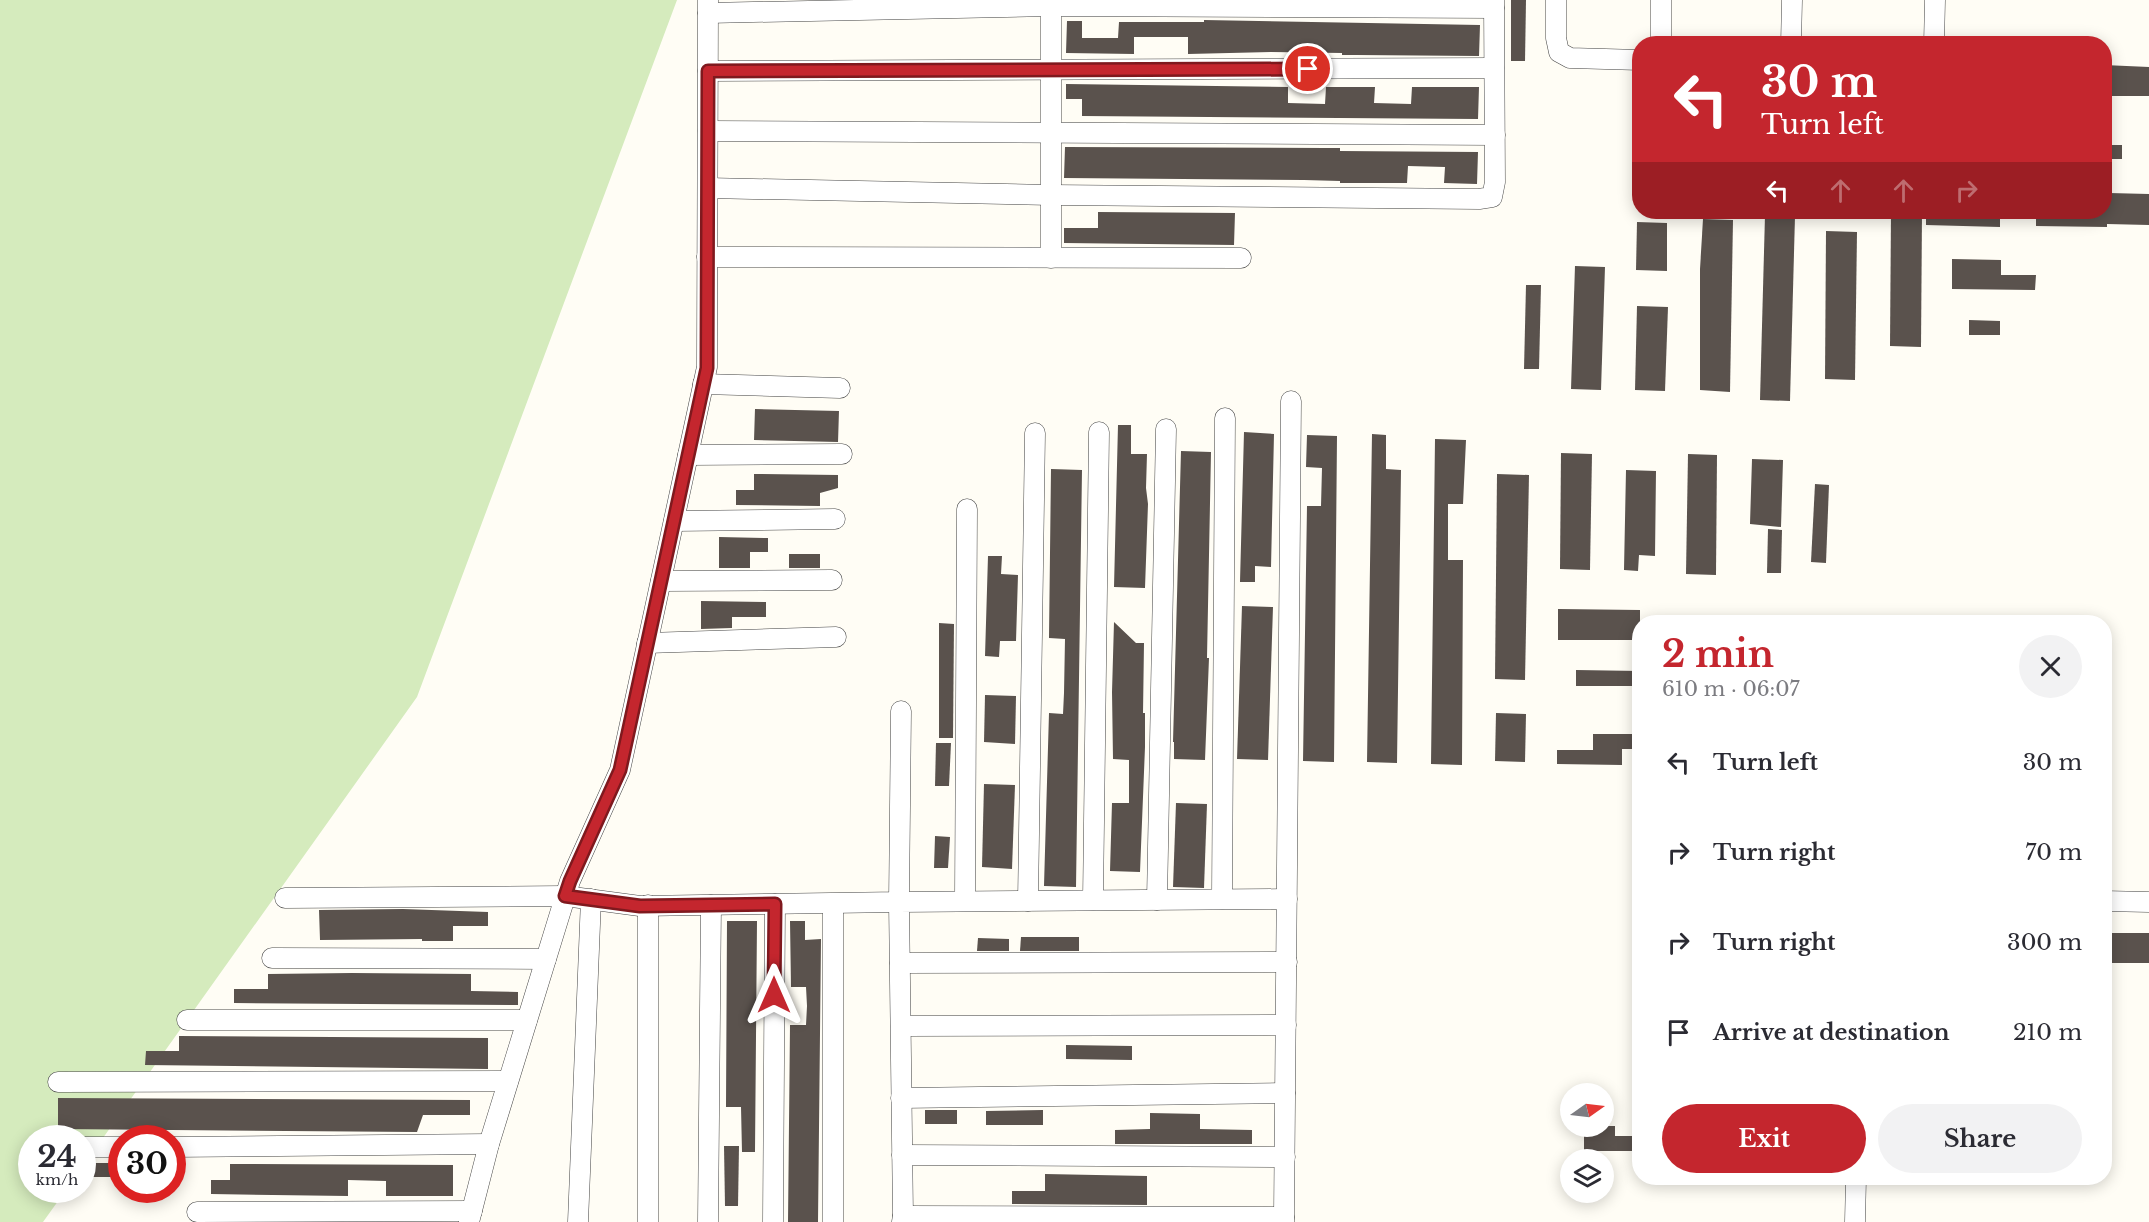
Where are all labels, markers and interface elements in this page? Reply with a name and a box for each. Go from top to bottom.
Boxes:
pin [1282,43,1333,94]
icon: arrive [1291,52,1324,85]
text: 30 m [1761,56,1877,108]
icon: left [1662,60,1740,138]
text: Turn left [1761,108,1884,141]
icon: left [1761,174,1794,207]
icon: ahead [1824,174,1857,207]
icon: ahead [1887,174,1920,207]
icon: right [1950,174,1983,207]
text: 2 min [1662,632,1774,677]
button: close [2019,635,2082,698]
text: 610 m · 06:07 [1662,677,1800,701]
icon: left [1662,746,1695,779]
text: Turn left [1713,749,1818,776]
text: 30 m [2023,749,2082,776]
icon: right [1662,836,1695,869]
text: Turn right [1713,839,1835,866]
text: 70 m [2025,839,2082,866]
icon: right [1662,926,1695,959]
text: Turn right [1713,929,1835,956]
text: 300 m [2007,929,2082,956]
position arrow [742,963,806,1027]
icon: arrive [1662,1016,1695,1049]
text: Arrive at destination [1713,1019,1950,1046]
text: 210 m [2013,1019,2082,1046]
north arrow [1560,1083,1614,1137]
map controls [1560,1083,1614,1203]
button: Exit [1662,1104,1866,1173]
button: Share [1878,1104,2082,1173]
speed limit sign: 30 [108,1125,186,1203]
text: 24 [37,1138,77,1175]
button: layers [1560,1149,1614,1203]
text: km/h [36,1170,78,1189]

